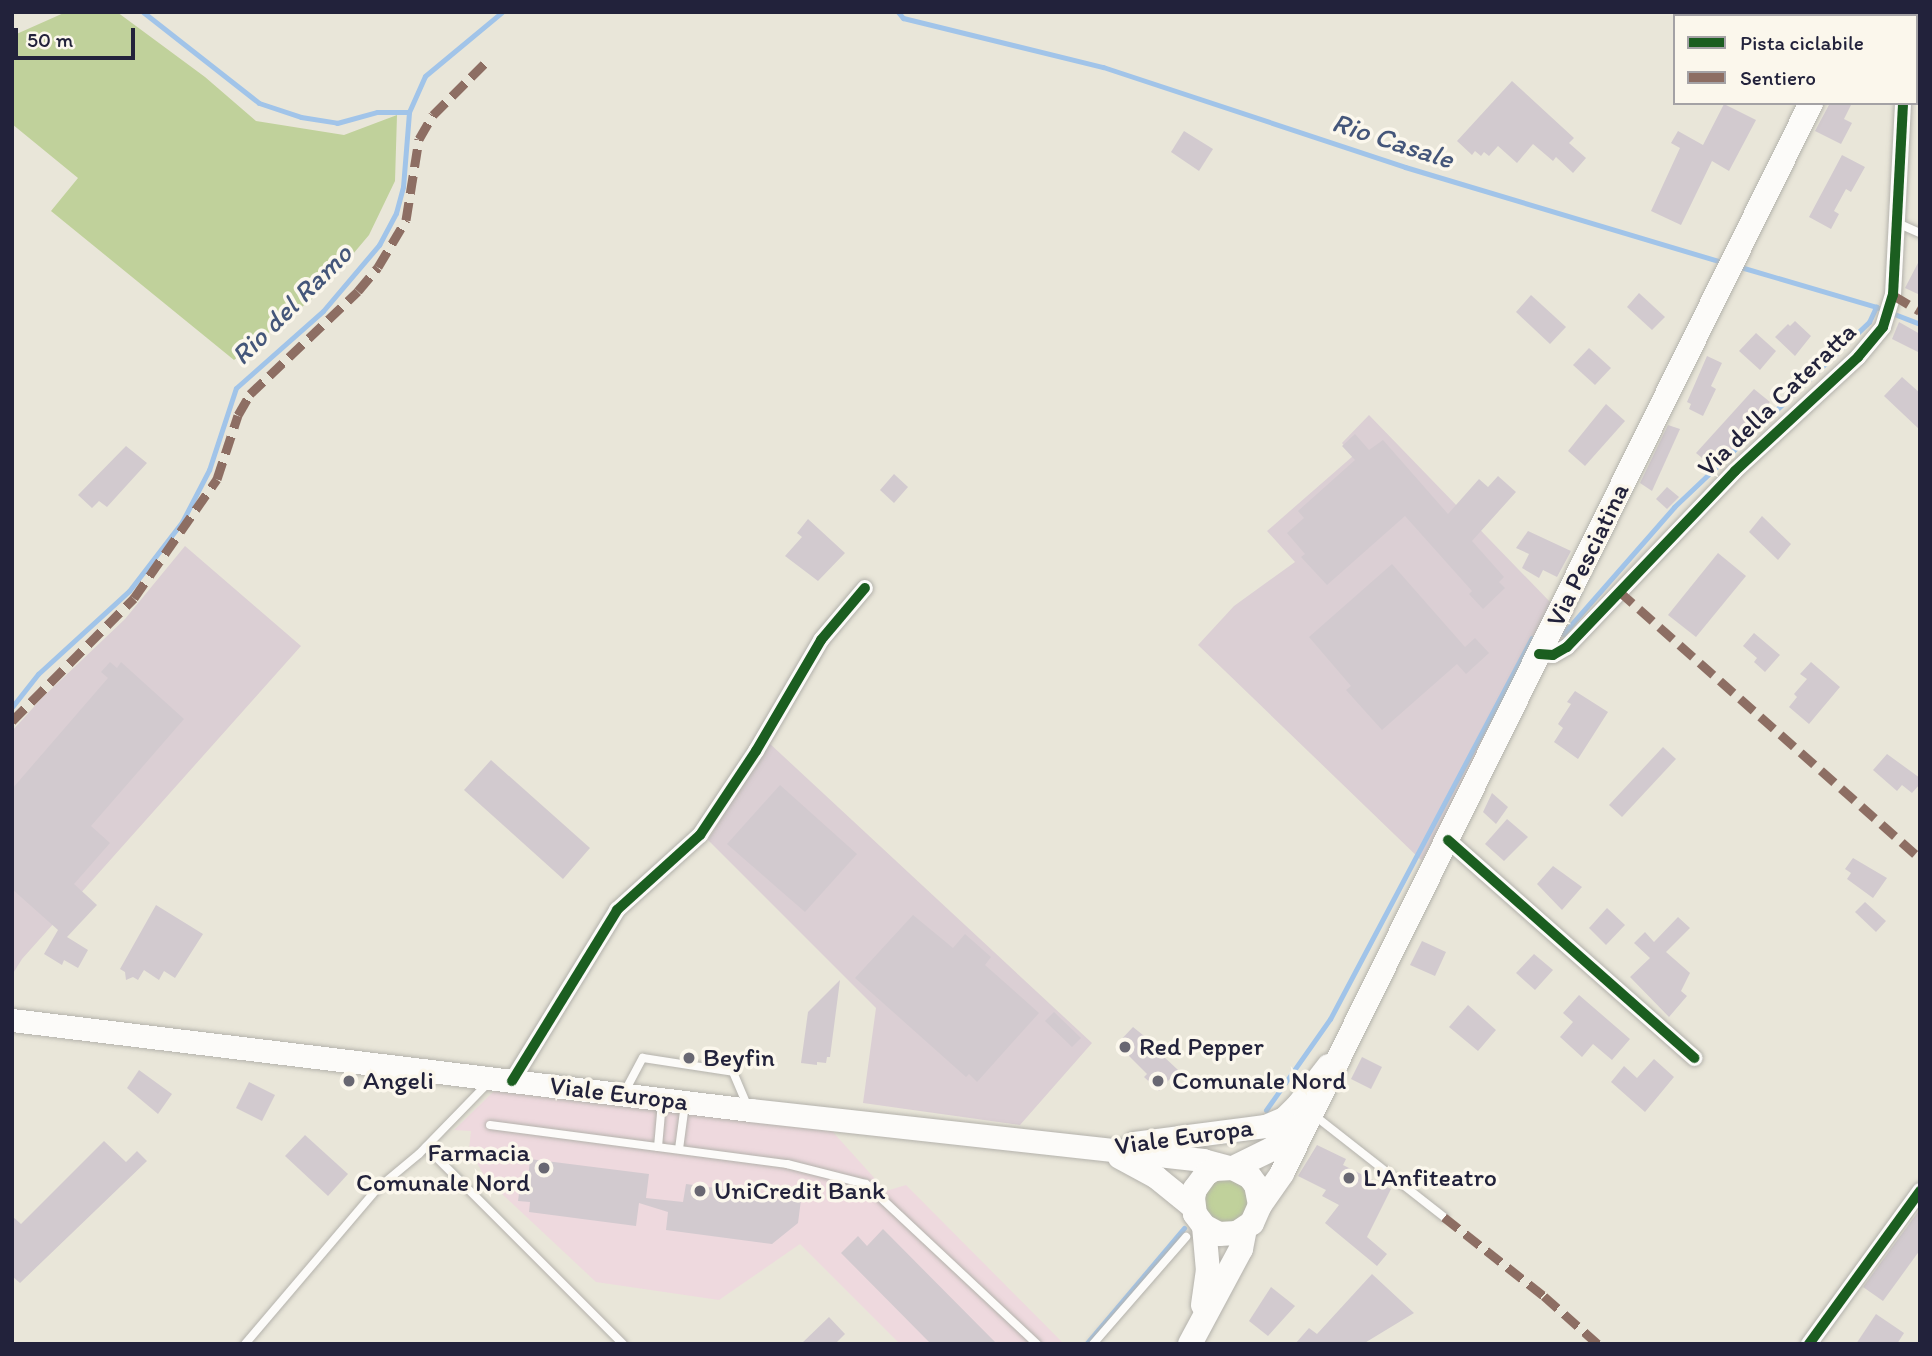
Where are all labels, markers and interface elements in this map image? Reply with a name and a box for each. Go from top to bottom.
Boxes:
scale bar [18,14,138,58]
legend [1673,14,1918,105]
text: 50 m [27,27,73,52]
text: Pista ciclabile [1740,30,1864,55]
text: Sentiero [1740,65,1816,90]
water label: Rio Casale [1328,105,1458,175]
water label: Rio del Ramo [224,237,358,371]
street label: Via della Cateratta [1691,316,1863,484]
street label: Via Pesciatina [1540,479,1636,631]
place label: Red Pepper [1139,1031,1263,1063]
marker: Red Pepper [1117,1039,1133,1055]
place label: Beyfin [703,1042,775,1074]
marker: Beyfin [681,1050,697,1066]
place label: Angeli [363,1065,434,1097]
place label: Comunale Nord [1172,1065,1346,1097]
street label: Viale Europa [548,1070,690,1118]
marker: Angeli [341,1073,357,1089]
marker: Comunale Nord [1150,1073,1166,1089]
street label: Viale Europa [1113,1112,1255,1162]
place label: Farmacia Comunale Nord [356,1137,530,1198]
marker: Farmacia Comunale Nord [536,1160,552,1176]
place label: L'Anfiteatro [1363,1162,1497,1194]
marker: L'Anfiteatro [1341,1170,1357,1186]
place label: UniCredit Bank [714,1175,886,1207]
marker: UniCredit Bank [692,1183,708,1199]

